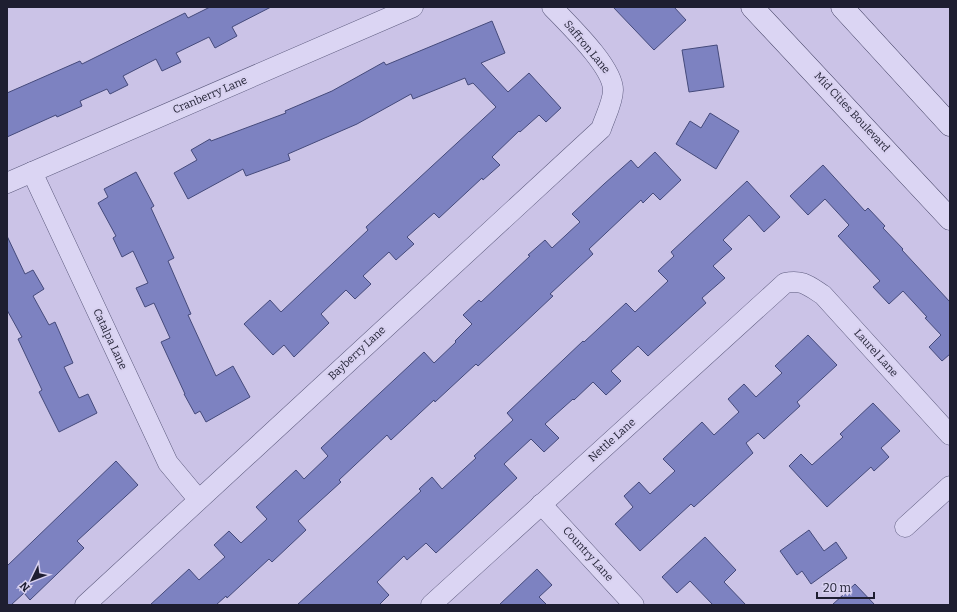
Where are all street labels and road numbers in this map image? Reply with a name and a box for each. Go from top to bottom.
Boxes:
street label: Saffron Lane [561,18,613,76]
street label: Mid Cities Boulevard [812,69,893,155]
street label: Cranberry Lane [171,74,249,116]
street label: Catalpa Lane [90,307,130,371]
street label: Bayberry Lane [326,323,388,383]
street label: Laurel Lane [851,326,901,380]
street label: Nettle Lane [586,416,638,464]
street label: Country Lane [560,524,616,584]

